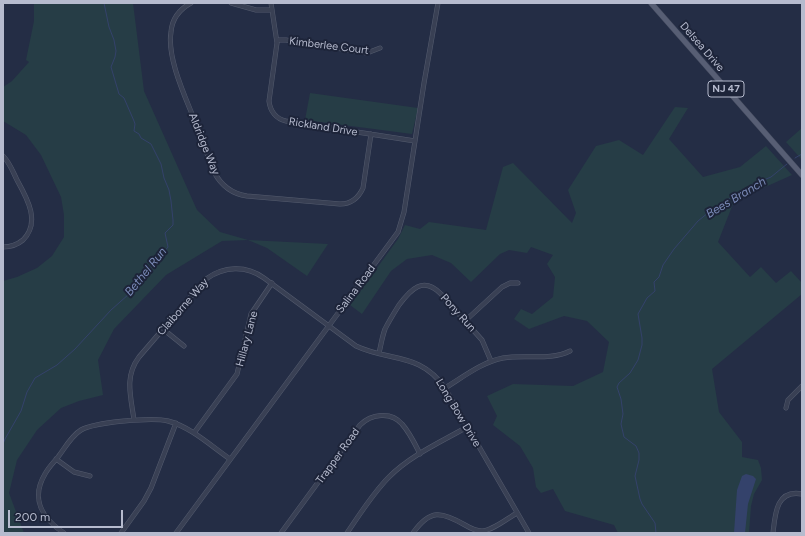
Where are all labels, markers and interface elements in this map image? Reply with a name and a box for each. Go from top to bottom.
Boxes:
street label: Delsea Drive [677,20,727,74]
street label: Kimberlee Court [288,35,370,57]
road number: NJ 47 [708,81,744,97]
street label: Aldridge Way [186,111,222,177]
street label: Rickland Drive [288,115,358,139]
water label: Bees Branch [703,174,769,222]
water label: Bethel Run [122,245,170,299]
street label: Salina Road [334,262,378,316]
street label: Claiborne Way [155,276,211,338]
street label: Pony Run [438,291,478,335]
street label: Hillary Lane [233,310,261,368]
street label: Long Bow Drive [432,377,484,449]
street label: Trapper Road [313,426,363,486]
scale bar [10,502,125,528]
text: 200 m [15,510,50,524]

